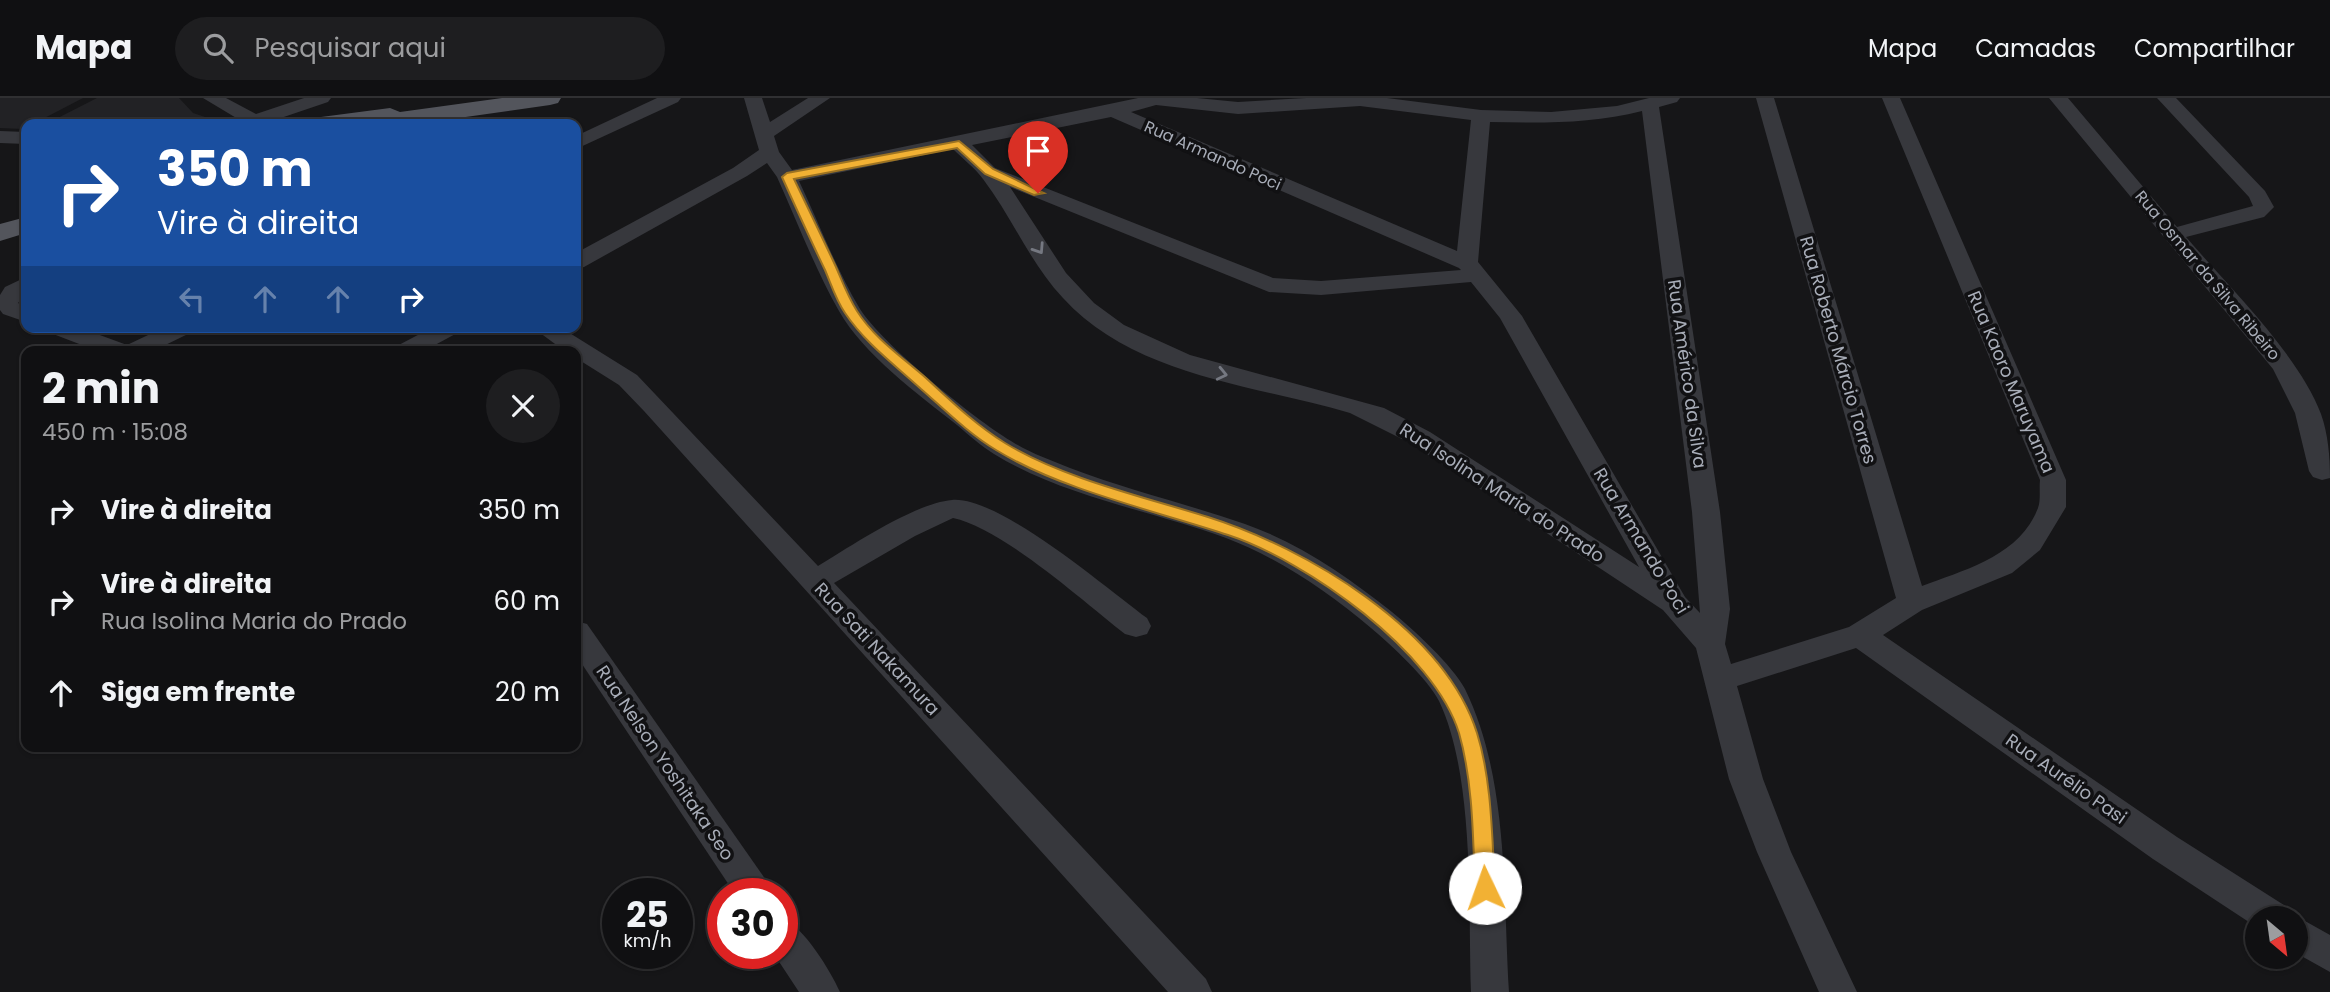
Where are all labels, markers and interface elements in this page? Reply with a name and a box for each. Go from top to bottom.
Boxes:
search box [175,17,665,80]
text: Mapa [35,24,133,71]
icon: search [199,29,237,67]
text: Pesquisar aqui [255,30,446,66]
text: Mapa [1868,32,1937,65]
text: Camadas [1975,32,2096,65]
text: Compartilhar [2134,32,2295,65]
street label: Rua Armando Poci [1141,115,1285,196]
pin [1008,121,1068,193]
icon: arrive [1019,132,1057,170]
text: 350 m [157,135,313,203]
icon: right [42,147,133,238]
street label: Rua Osmar da Silva Ribeiro [2130,185,2286,365]
text: Vire à direita [157,200,359,245]
street label: Rua Roberto Márcio Torres [1794,233,1883,467]
one-way arrow [1031,242,1044,255]
street label: Rua Américo da Silva [1662,278,1713,470]
icon: left [173,280,211,318]
icon: ahead [246,280,284,318]
icon: ahead [319,280,357,318]
icon: right [392,280,430,318]
street label: Rua Kaoro Maruyama [1962,287,2061,477]
text: 2 min [42,359,160,418]
one-way arrow [1216,366,1228,380]
button: close [486,369,560,443]
text: 450 m · 15:08 [42,416,188,448]
street label: Rua Isolina Maria do Prado [1395,417,1609,568]
street label: Rua Armando Poci [1588,463,1695,618]
icon: right [42,492,80,530]
text: Vire à direita [101,492,272,528]
text: 350 m [478,492,560,528]
text: Vire à direita [101,566,272,602]
street label: Rua Sati Nakamura [809,577,946,721]
icon: right [42,583,80,621]
text: 60 m [493,583,560,619]
text: Rua Isolina Maria do Prado [101,605,407,637]
street label: Rua Nelson Yoshitaka Seo [591,660,740,865]
icon: ahead [42,674,80,712]
text: Siga em frente [101,674,295,710]
text: 20 m [495,674,560,710]
street label: Rua Aurélio Pasi [2001,727,2132,830]
position arrow [1448,851,1522,925]
speed limit sign: 30 [707,878,798,969]
text: 25 [626,890,669,939]
north arrow [2245,906,2308,970]
map controls [2245,906,2308,969]
text: km/h [624,928,671,953]

